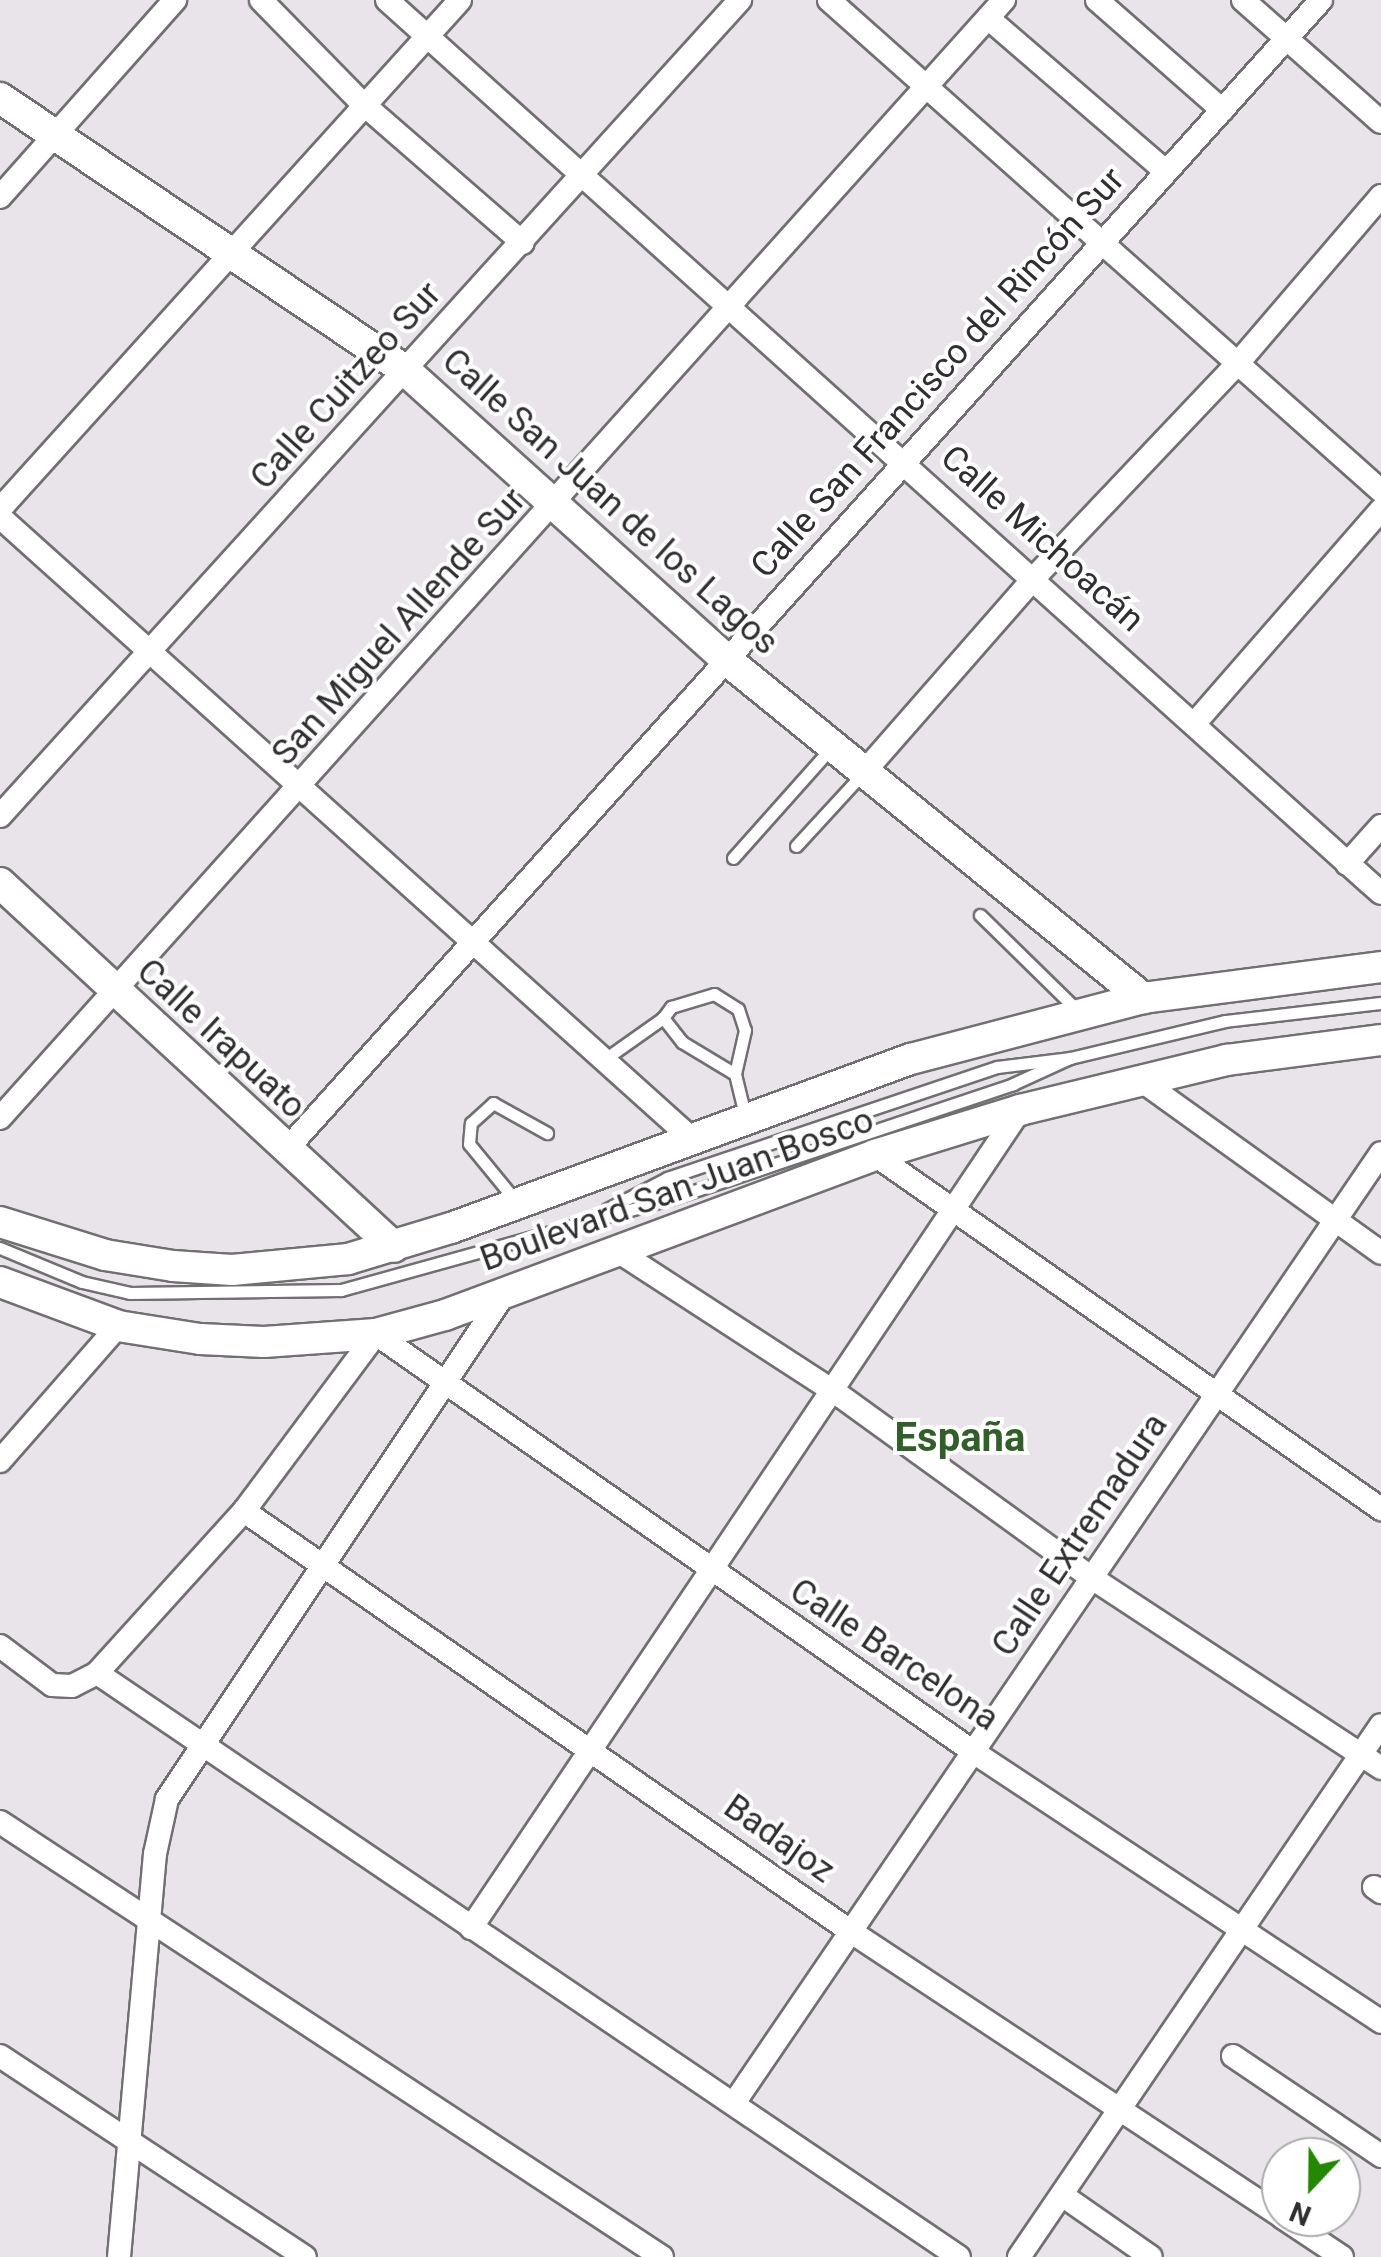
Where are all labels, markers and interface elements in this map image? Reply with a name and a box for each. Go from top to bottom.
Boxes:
street label: Calle San Francisco del Rincón Sur [743,159,1133,587]
street label: Calle Cuitzeo Sur [242,274,450,498]
street label: Calle San Juan de los Lagos [433,340,787,664]
street label: Calle Michoacán [932,437,1152,641]
street label: San Miguel Allende Sur [264,480,534,774]
street label: Calle Irapuato [128,950,314,1128]
street label: Boulevard San Juan Bosco [475,1099,879,1281]
street label: Calle Extremadura [983,1406,1177,1664]
district label: España [895,1414,1025,1462]
street label: Calle Barcelona [782,1570,1006,1740]
street label: Badajoz [716,1786,842,1892]
north arrow [1261,2137,1361,2237]
text: N [1285,2194,1316,2232]

